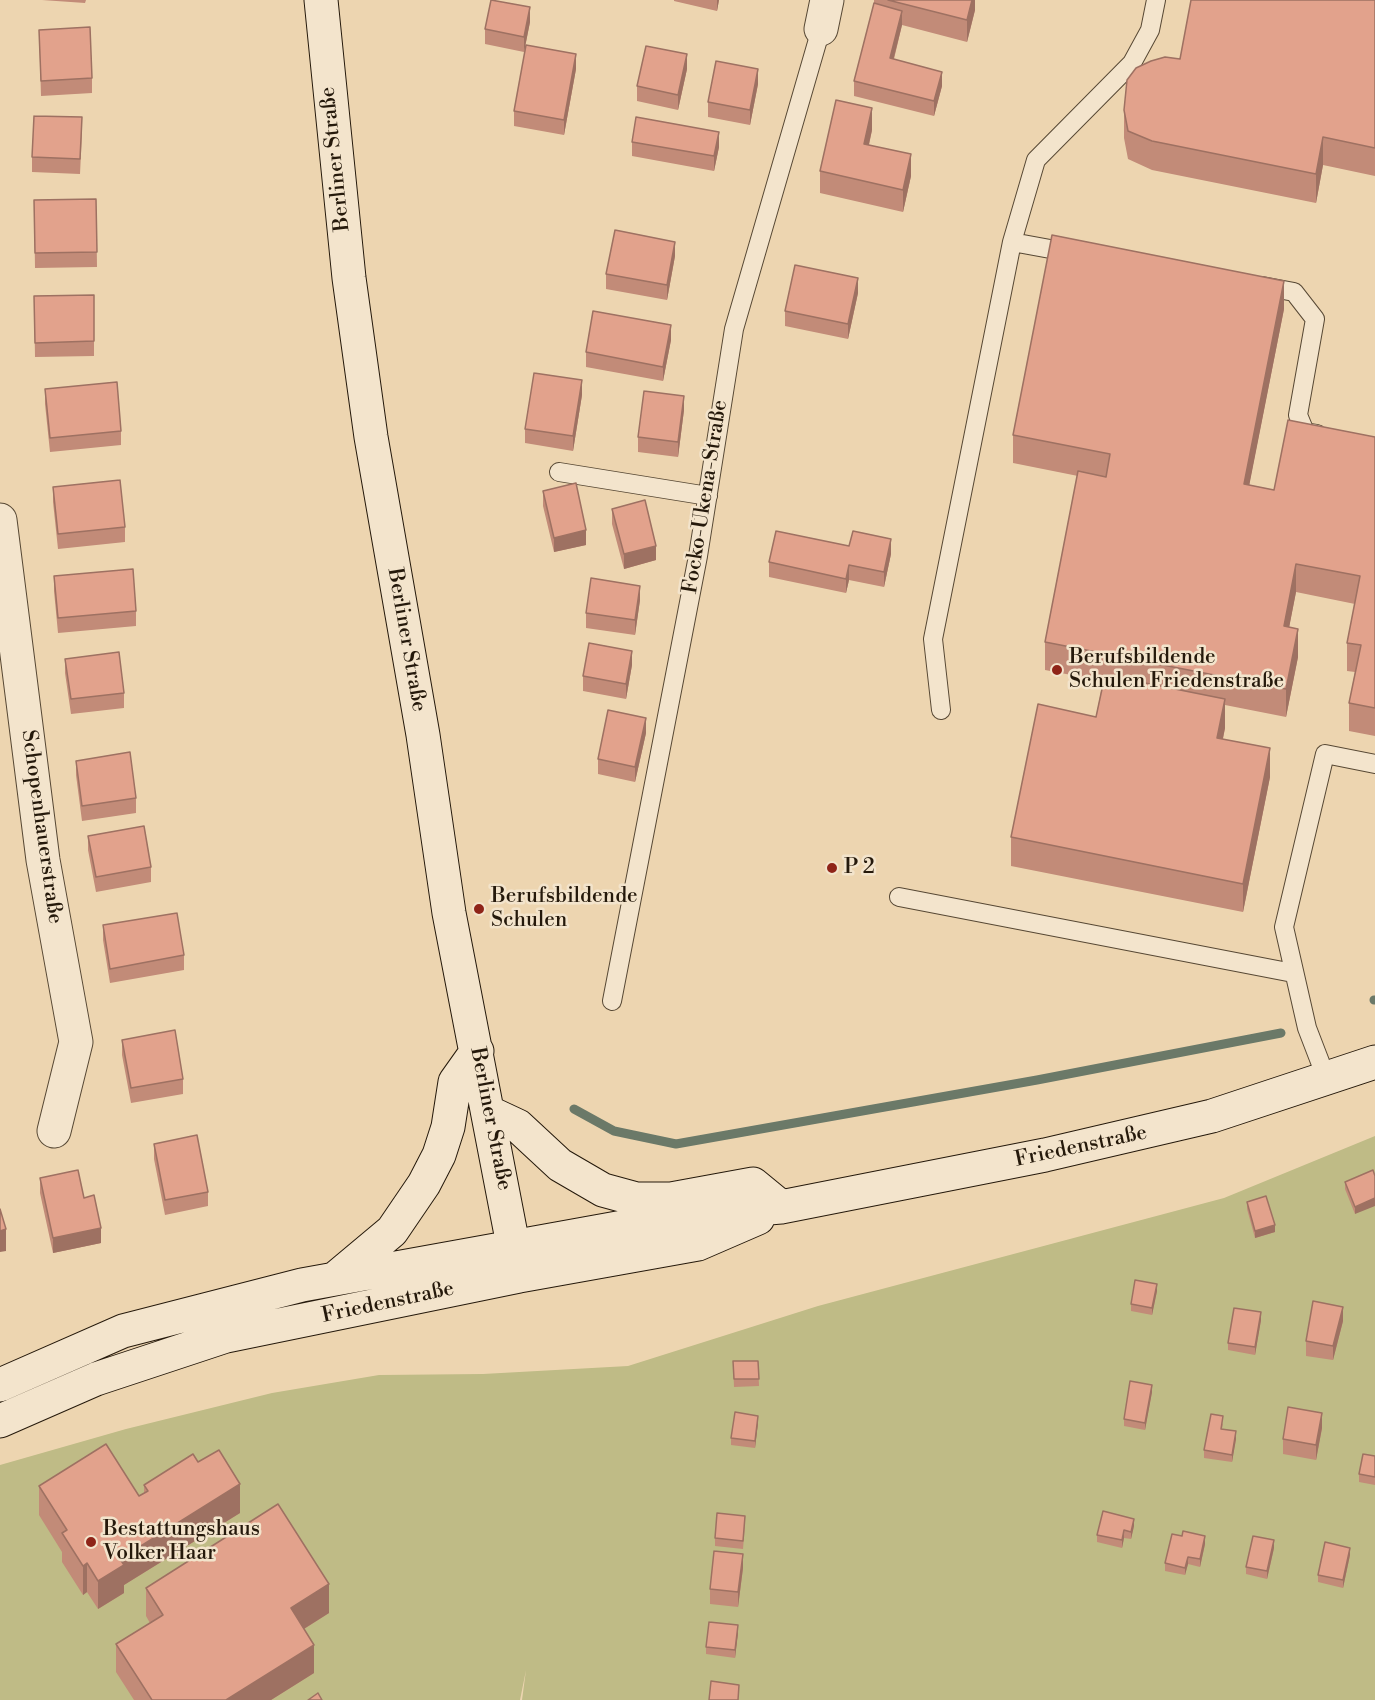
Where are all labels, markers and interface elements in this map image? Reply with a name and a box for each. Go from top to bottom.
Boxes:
street label: Berliner Straße [316,85,356,233]
street label: Focko-Ukena-Straße [678,398,734,596]
street label: Berliner Straße [381,566,431,714]
place label: Berufsbildende Schulen Friedenstraße [1069,645,1284,695]
marker: Berufsbildende Schulen Friedenstraße [1050,663,1064,677]
street label: Schopenhauerstraße [15,728,67,926]
place label: P 2 [844,855,875,881]
marker: P 2 [825,861,839,875]
place label: Berufsbildende Schulen [491,884,638,934]
marker: Berufsbildende Schulen [472,902,486,916]
street label: Berliner Straße [464,1045,516,1193]
street label: Friedenstraße [1013,1121,1149,1173]
street label: Friedenstraße [320,1277,456,1329]
place label: Bestattungshaus Volker Haar [103,1517,260,1567]
marker: Bestattungshaus Volker Haar [84,1535,98,1549]

